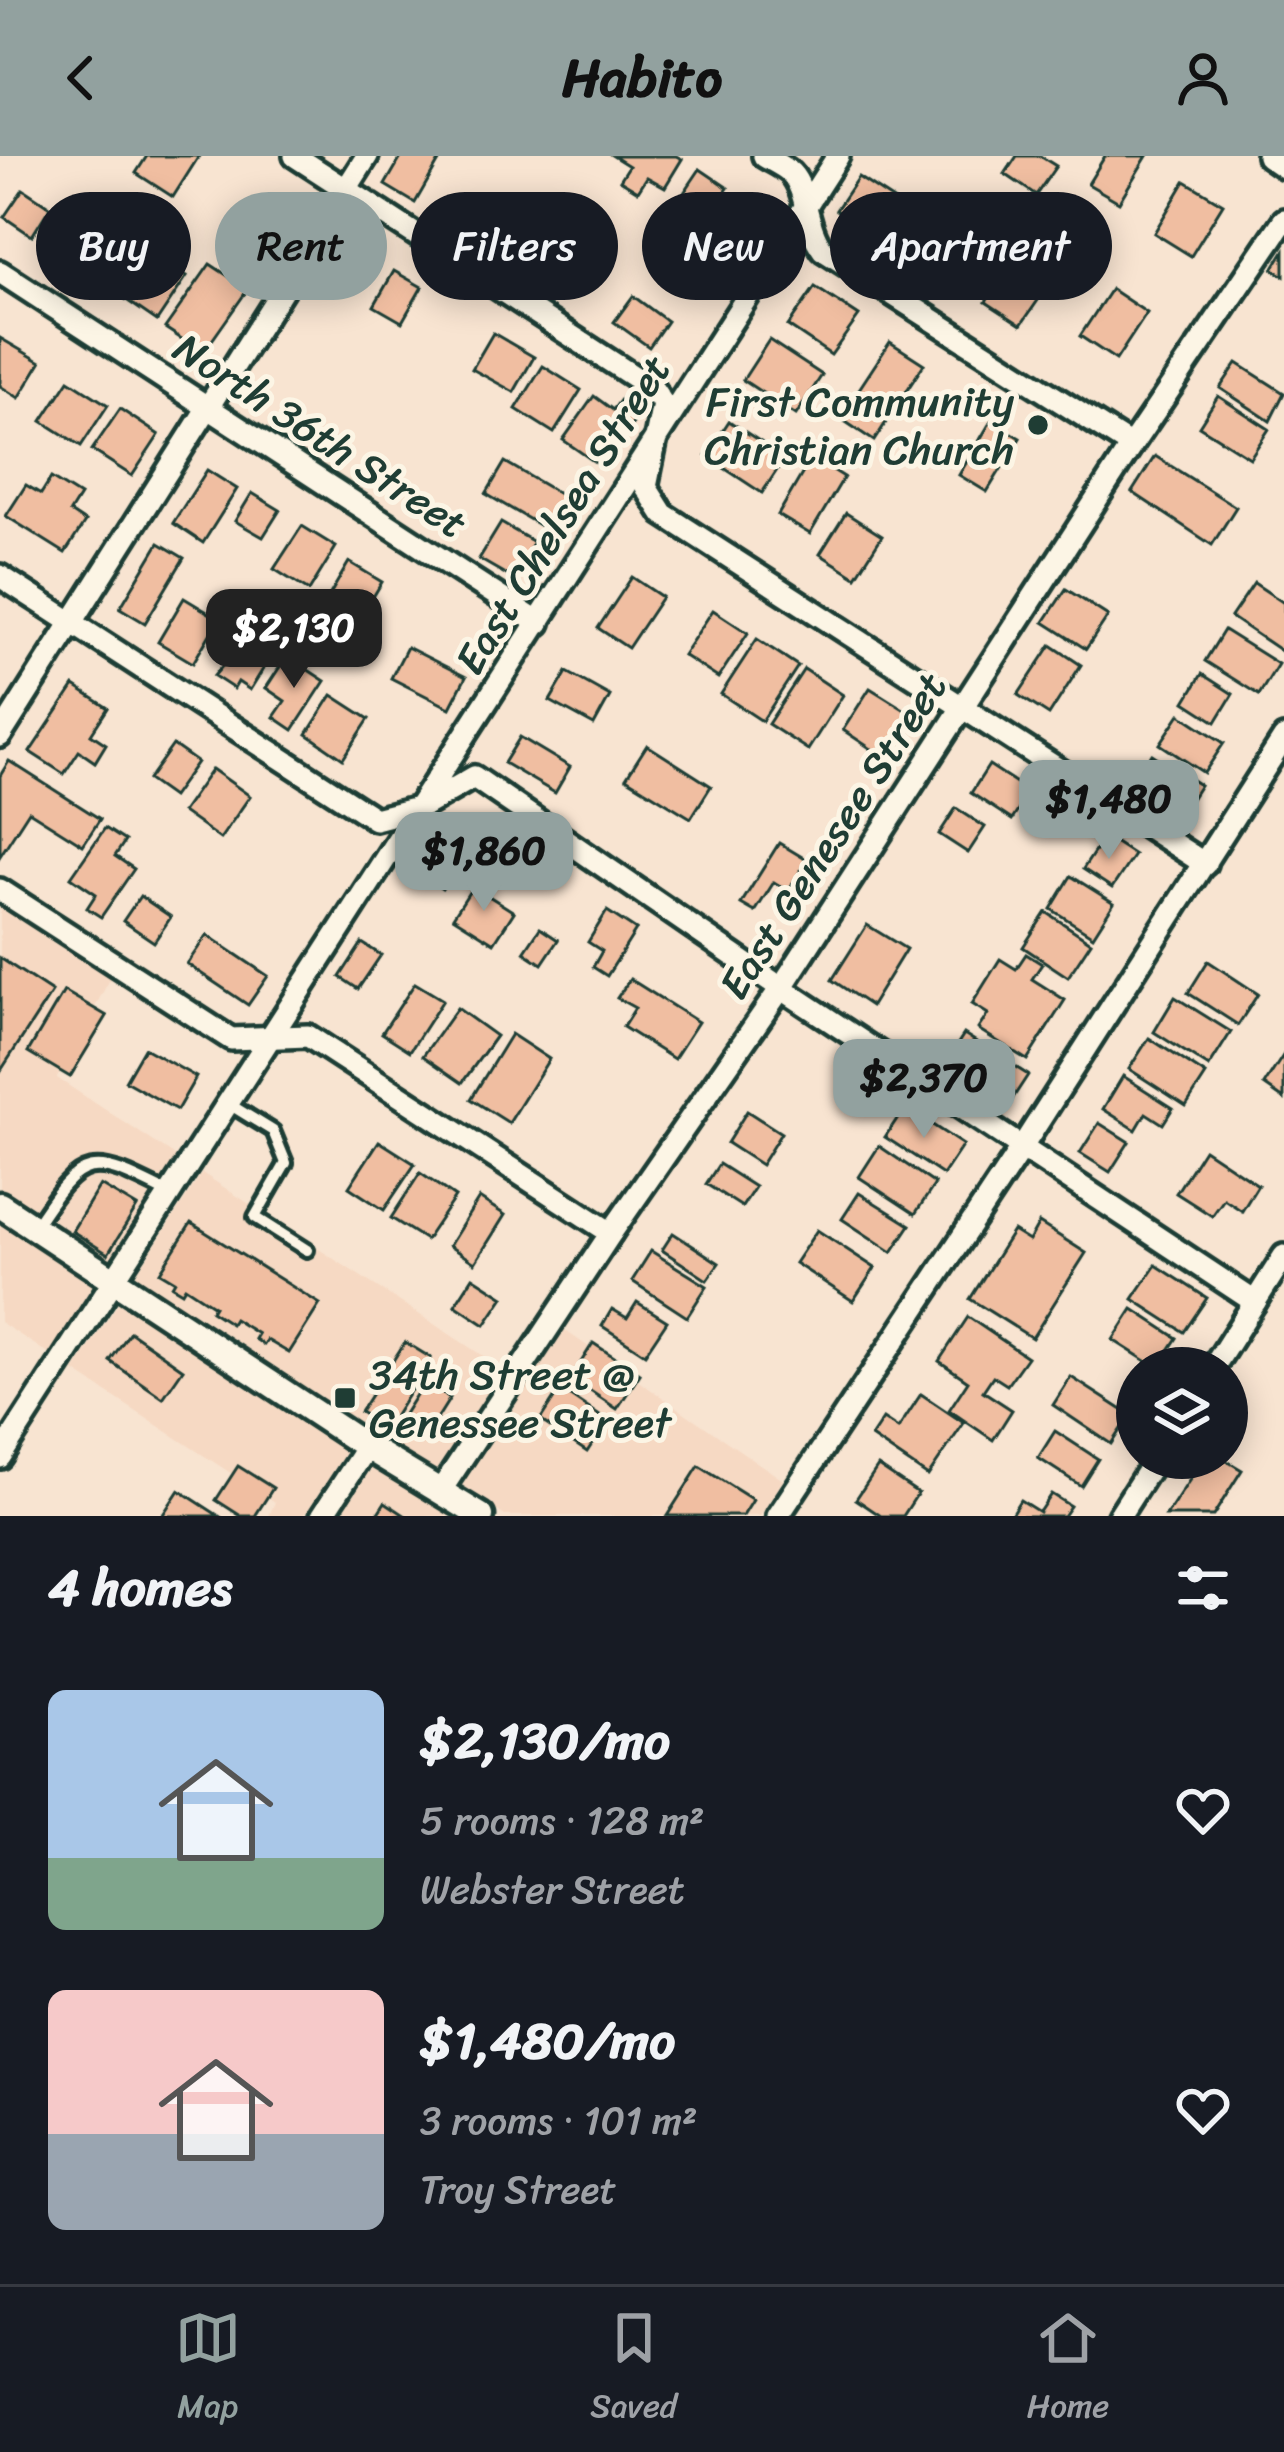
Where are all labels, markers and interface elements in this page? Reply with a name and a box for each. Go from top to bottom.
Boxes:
text: Habito [562,30,722,126]
icon: back [48,45,114,111]
icon: person [1170,45,1236,111]
chip: Buy [36,192,191,300]
chip: Rent [215,192,387,300]
chip: Filters [411,192,618,300]
chip: New [642,192,806,300]
chip: Apartment [830,192,1112,300]
street label: North 36th Street [158,312,483,559]
street label: East Chelsea Street [434,339,691,690]
place label: First Community Christian Church [704,365,1014,487]
marker: First Community Christian Church [1025,412,1051,438]
pin: $2,130 [196,589,392,691]
text: $2,130 [233,593,355,662]
street label: East Genesee Street [699,656,967,1015]
pin: $1,480 [1011,760,1207,862]
text: $1,480 [1046,764,1172,833]
pin: $1,860 [386,812,582,914]
text: $1,860 [422,816,546,885]
pin: $2,370 [826,1039,1022,1141]
text: $2,370 [860,1043,988,1112]
place label: 34th Street @ Genessee Street [369,1338,673,1460]
map controls [1116,1347,1248,1479]
button: layers [1116,1347,1248,1479]
marker: 34th Street @ Genessee Street [332,1385,358,1411]
text: 4 homes [48,1543,232,1633]
icon: filters [1170,1555,1236,1621]
text: $2,130/mo [420,1696,670,1786]
icon: home [144,1738,288,1882]
icon: heart [1170,1777,1236,1843]
text: 5 rooms · 128 m² [420,1786,704,1855]
text: Webster Street [420,1855,685,1924]
text: $1,480/mo [420,1996,675,2086]
icon: home [144,2038,288,2182]
icon: heart [1170,2077,1236,2143]
text: 3 rooms · 101 m² [420,2086,697,2155]
text: Troy Street [420,2155,616,2224]
tab: Map [175,2305,241,2435]
tab: Saved [590,2305,677,2435]
tab: Home [1027,2305,1109,2435]

